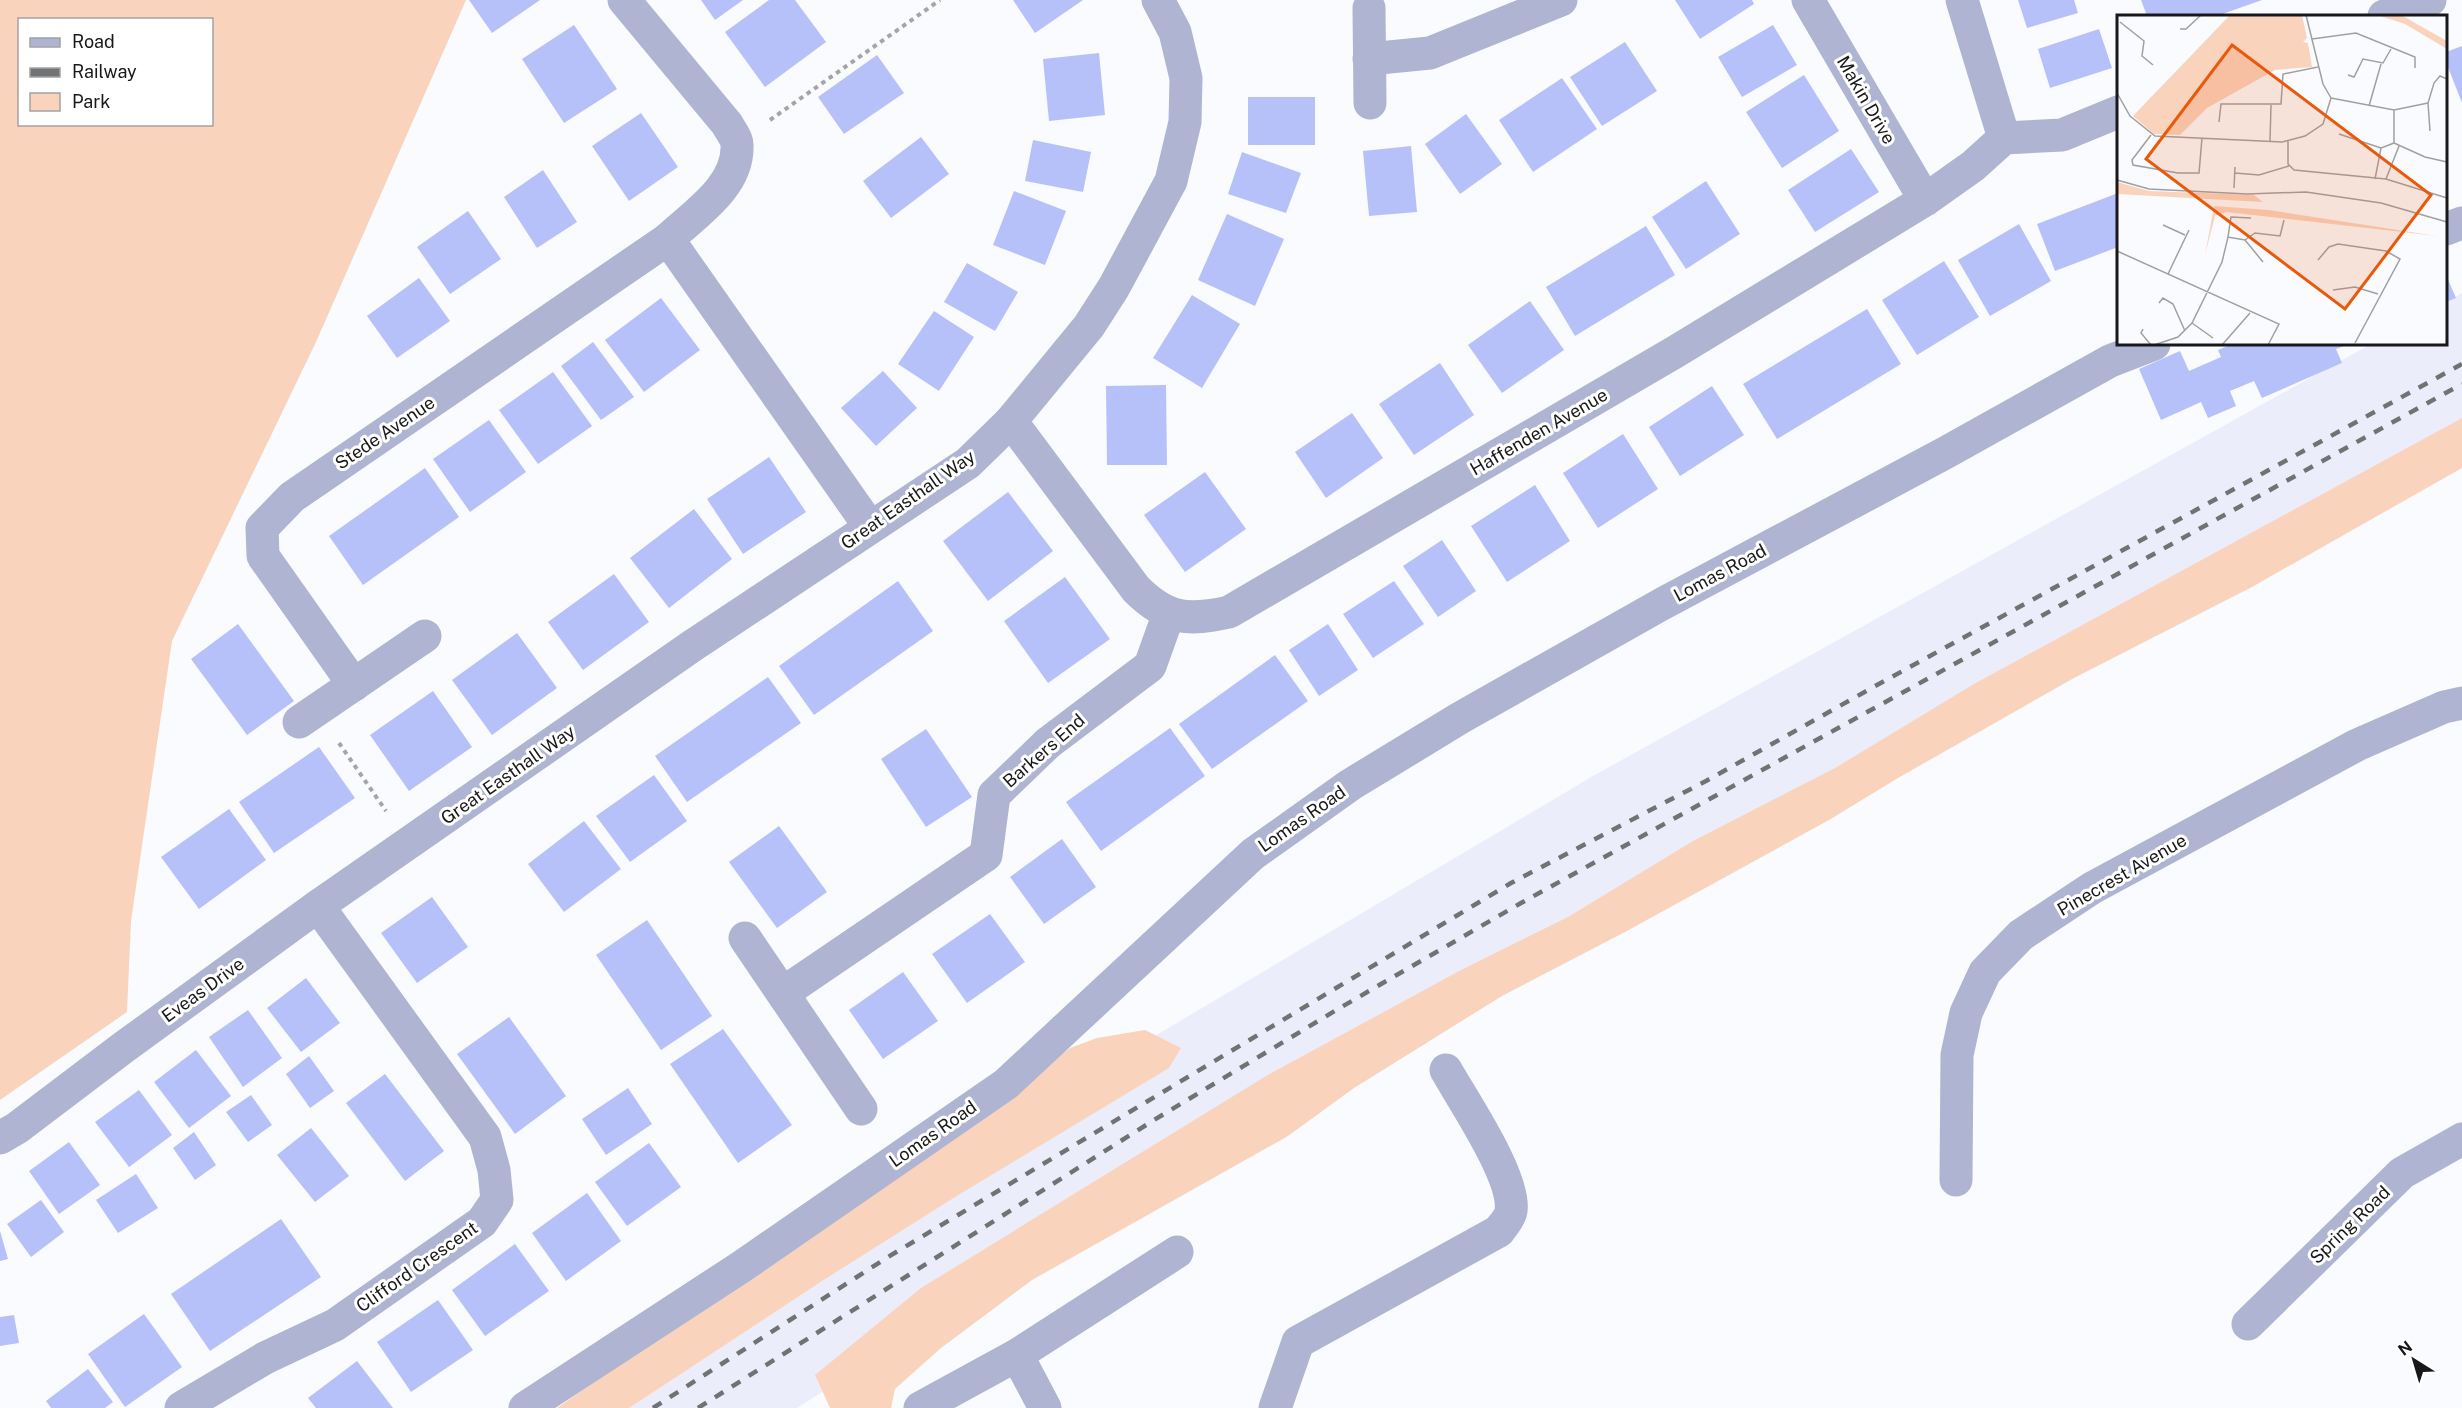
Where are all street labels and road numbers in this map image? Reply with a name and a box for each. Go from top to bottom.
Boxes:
street label: Makin Drive [1833,52,1900,148]
street label: Haffenden Avenue [1466,384,1611,479]
street label: Stede Avenue [331,392,439,474]
street label: Great Easthall Way [837,445,979,554]
street label: Lomas Road [1670,539,1770,606]
street label: Barkers End [999,709,1089,792]
street label: Great Easthall Way [437,720,579,829]
street label: Lomas Road [1254,781,1349,856]
street label: Pinecrest Avenue [2054,829,2190,920]
street label: Eveas Drive [158,953,248,1026]
street label: Lomas Road [885,1096,980,1171]
street label: Spring Road [2305,1181,2394,1268]
street label: Clifford Crescent [352,1217,482,1316]

